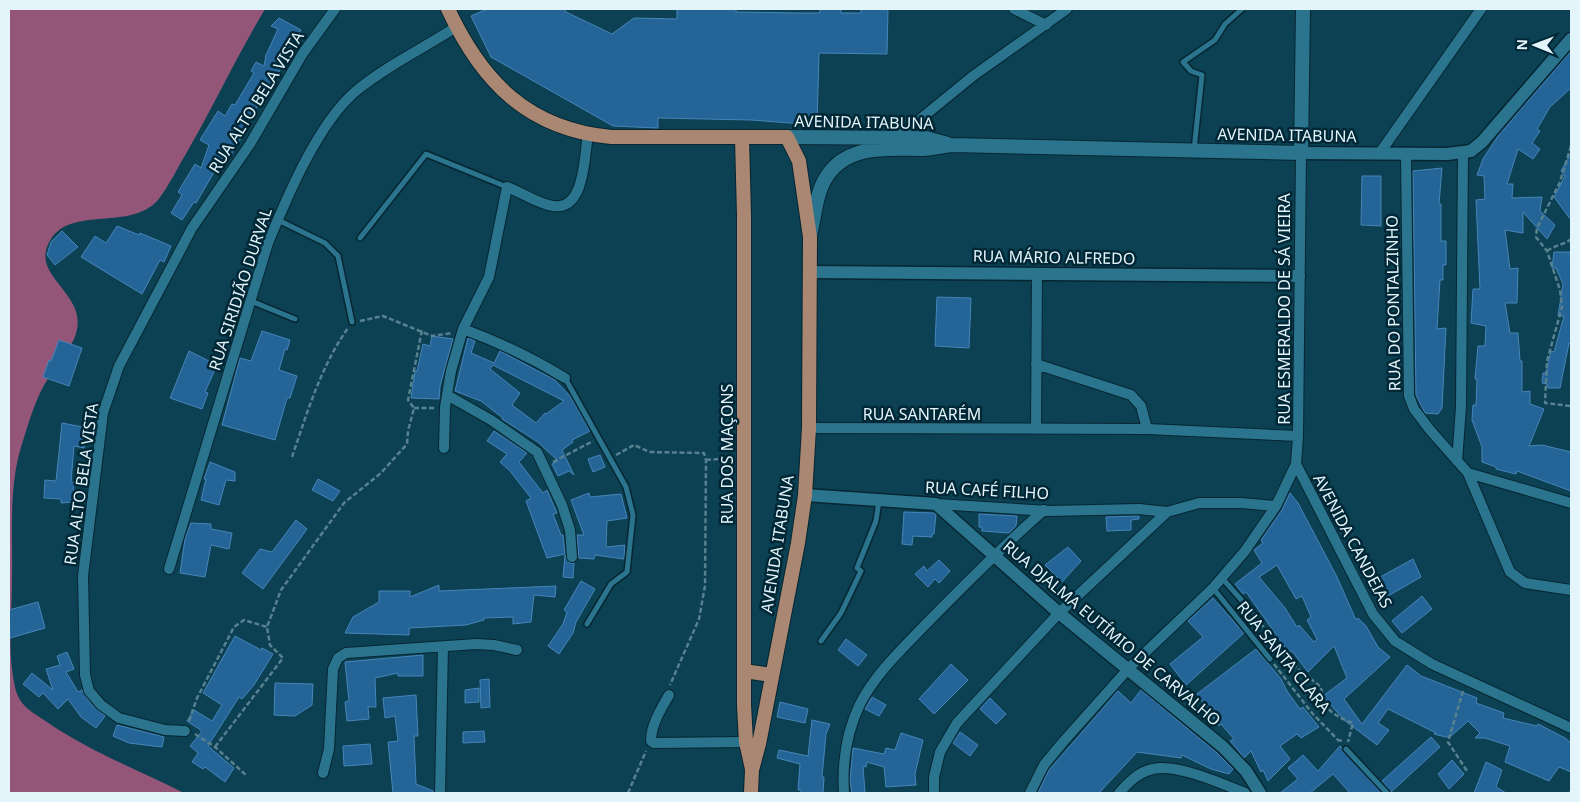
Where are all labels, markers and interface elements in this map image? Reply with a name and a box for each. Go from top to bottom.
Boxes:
north arrow [1510,20,1560,70]
street label: RUA ALTO BELA VISTA [203,26,309,177]
text: N [1512,39,1531,51]
street label: AVENIDA ITABUNA [794,110,935,134]
street label: AVENIDA ITABUNA [1217,123,1358,147]
street label: RUA ESMERALDO DE SÁ VIEIRA [1273,193,1295,425]
street label: RUA SIRIDIÃO DURVAL [203,205,277,373]
street label: RUA DO PONTALZINHO [1380,215,1406,391]
street label: RUA MÁRIO ALFREDO [973,245,1135,269]
street label: RUA DOS MAÇONS [716,383,738,524]
street label: RUA ALTO BELA VISTA [59,401,103,566]
street label: RUA SANTARÉM [863,403,981,425]
street label: AVENIDA CANDEIAS [1308,470,1398,612]
street label: AVENIDA ITABUNA [755,473,799,615]
street label: RUA CAFÉ FILHO [924,476,1050,504]
street label: RUA DJALMA EUTÍMIO DE CARVALHO [998,535,1226,731]
street label: RUA SANTA CLARA [1232,596,1336,718]

